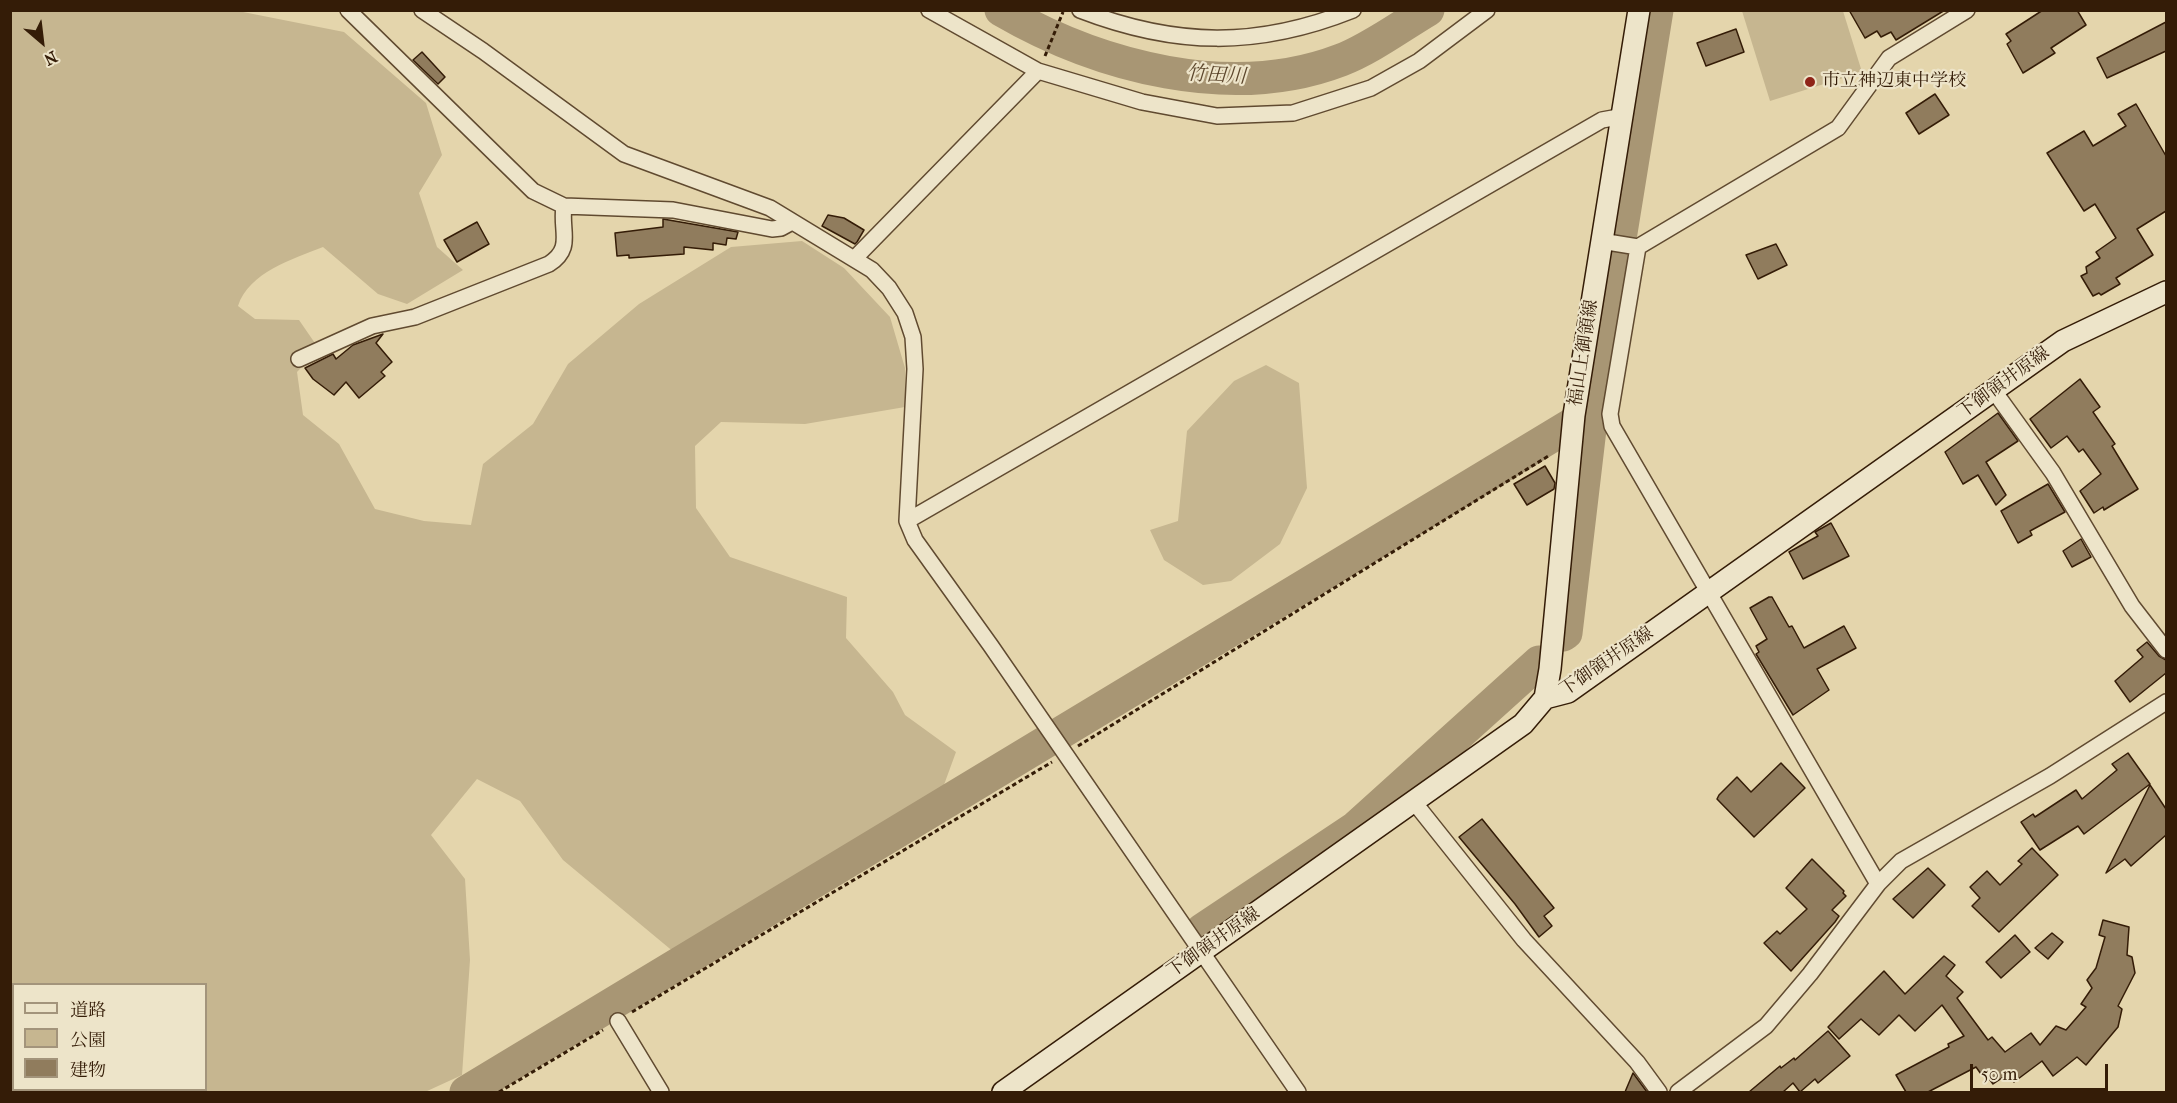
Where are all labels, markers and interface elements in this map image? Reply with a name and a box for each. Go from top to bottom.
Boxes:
north arrow [12,12,72,72]
text: N [41,47,61,70]
water label: 竹田川 [1185,62,1247,90]
place label: 市立神辺東中学校 [1822,71,1966,93]
marker: 市立神辺東中学校 [1803,75,1817,89]
street label: 福山上御領線 [1565,298,1603,408]
street label: 下御領井原線 [1954,343,2054,423]
street label: 下御領井原線 [1556,623,1658,701]
street label: 下御領井原線 [1164,903,1264,983]
legend [12,983,207,1091]
text: 道路 [70,1000,106,1021]
text: 公園 [70,1030,106,1051]
scale bar [1973,1052,2111,1090]
text: 建物 [70,1060,106,1081]
text: 50 m [1981,1064,2017,1085]

